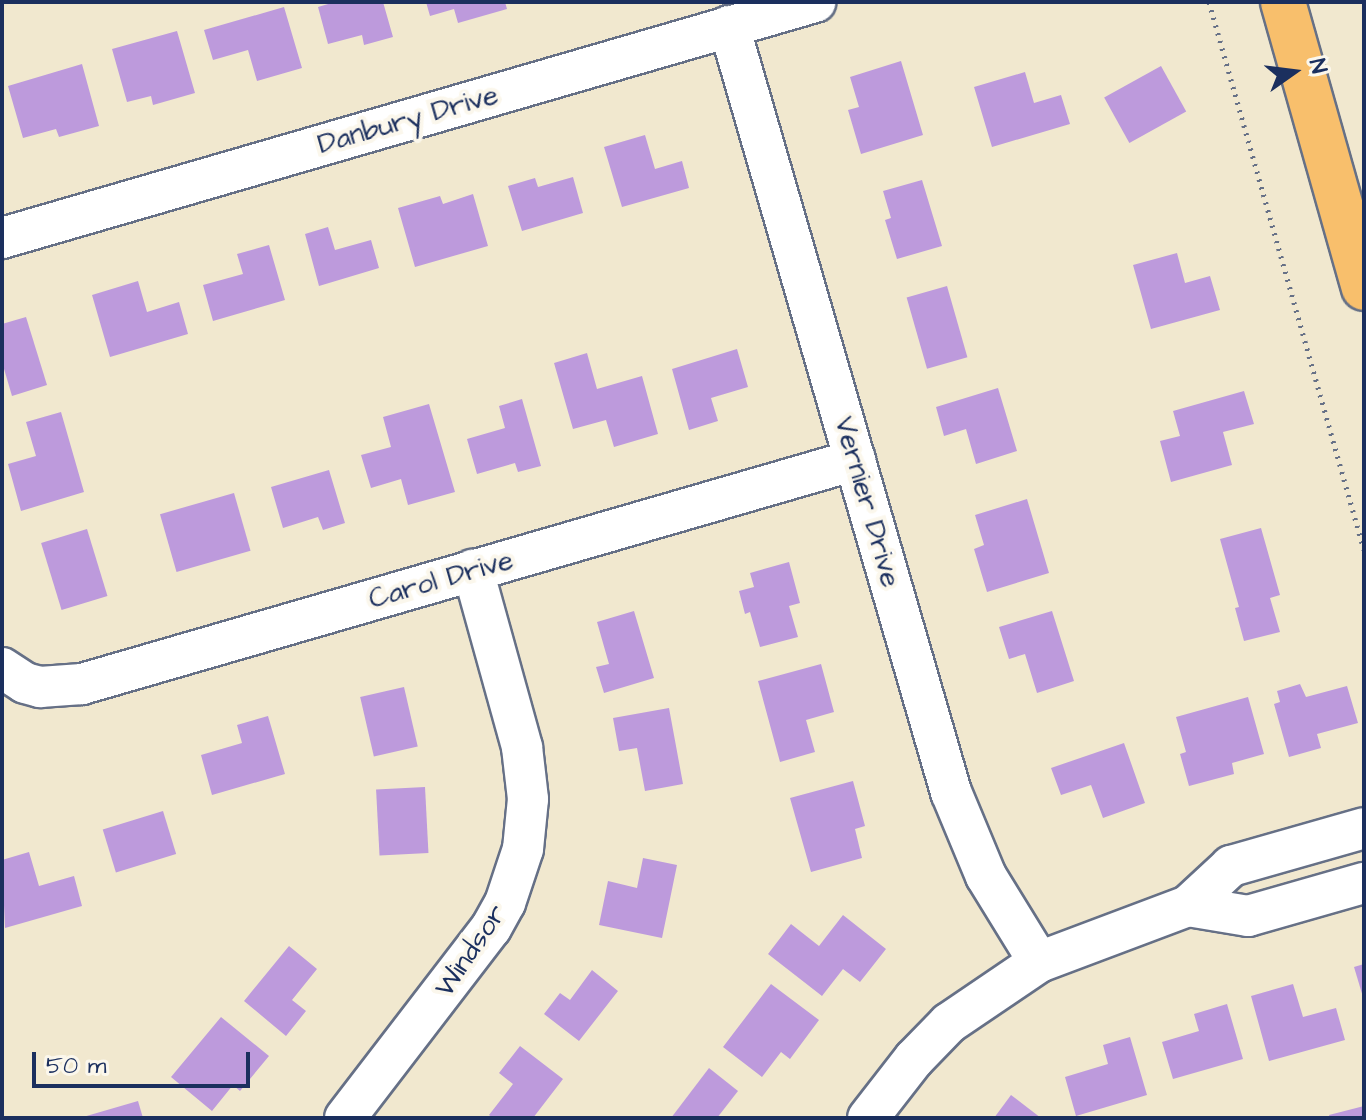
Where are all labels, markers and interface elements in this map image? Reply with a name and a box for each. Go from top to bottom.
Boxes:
north arrow [1254,32,1334,112]
text: N [1301,56,1334,77]
street label: Danbury Drive [314,78,502,162]
street label: Vernier Drive [827,413,907,591]
street label: Carol Drive [365,543,517,617]
street label: Windsor [428,898,514,1004]
scale bar [36,1036,254,1086]
text: 50 m [46,1049,106,1083]

